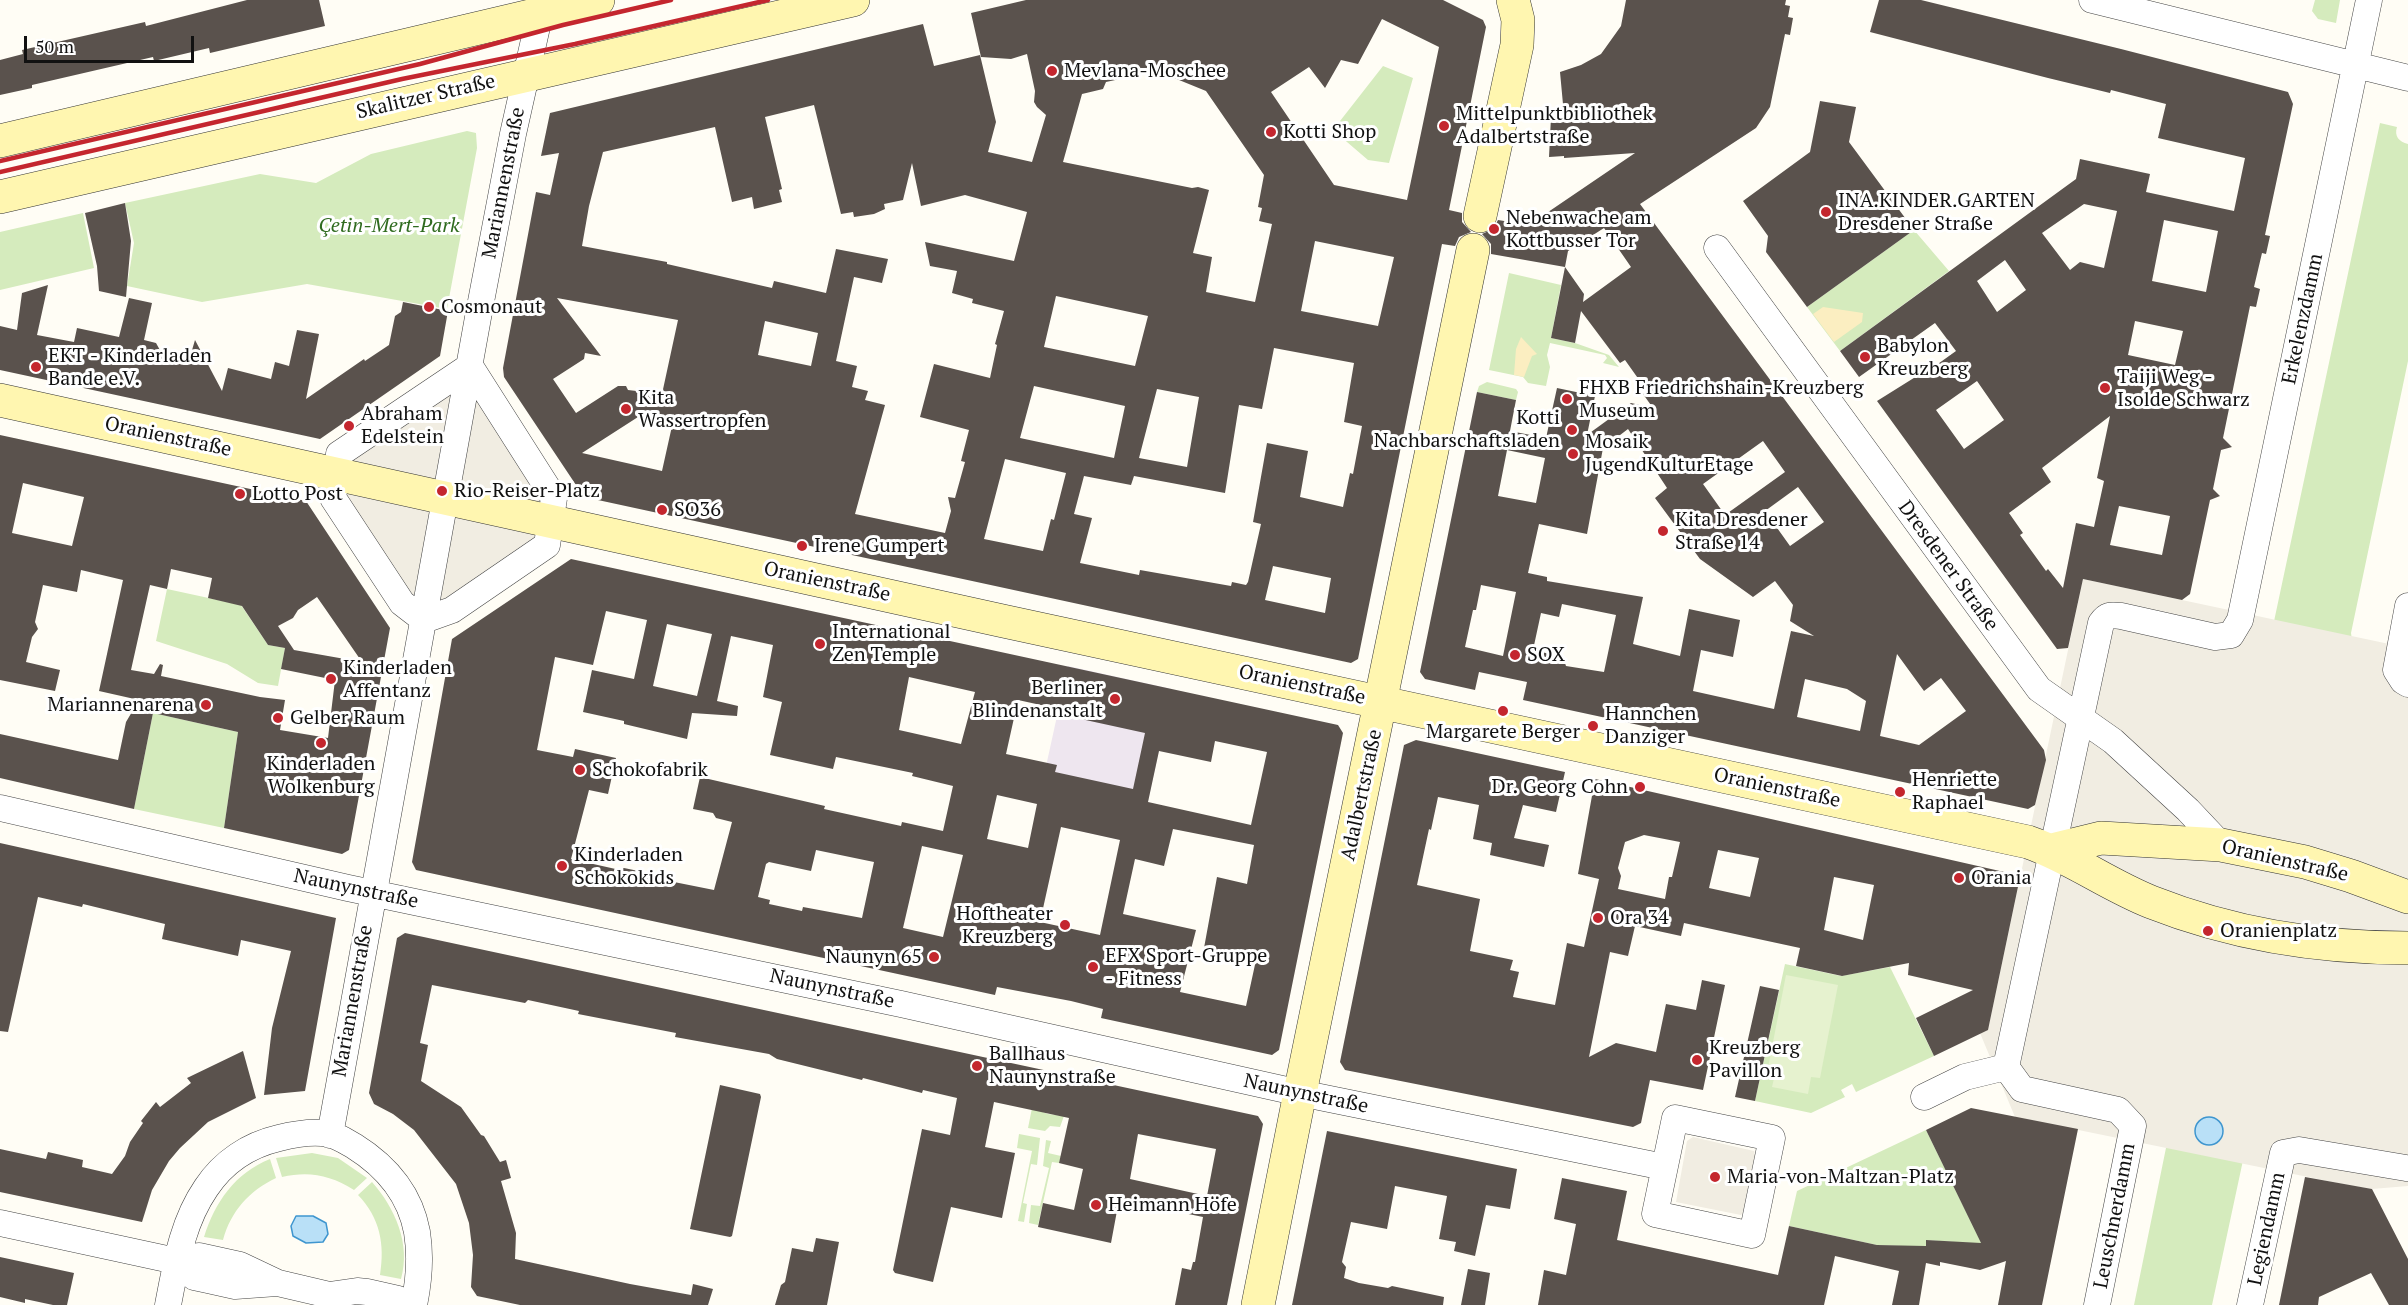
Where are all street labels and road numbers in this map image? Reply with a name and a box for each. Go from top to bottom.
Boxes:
street label: Skalitzer Straße [354,69,498,125]
street label: Mariannenstraße [478,105,530,261]
street label: Erkelenzdamm [2277,252,2329,386]
street label: Oranienstraße [102,412,234,462]
street label: Dresdener Straße [1893,496,2003,636]
street label: Oranienstraße [761,557,893,607]
street label: Oranienstraße [1236,660,1368,710]
street label: Adalbertstraße [1336,727,1388,863]
street label: Oranienstraße [1711,763,1843,813]
street label: Oranienstraße [2219,835,2351,887]
street label: Naunynstraße [292,864,420,914]
street label: Mariannenstraße [328,923,378,1079]
street label: Naunynstraße [768,964,896,1014]
street label: Naunynstraße [1242,1069,1370,1119]
street label: Leuschnerdamm [2089,1141,2141,1291]
street label: Legiendamm [2243,1170,2291,1288]

